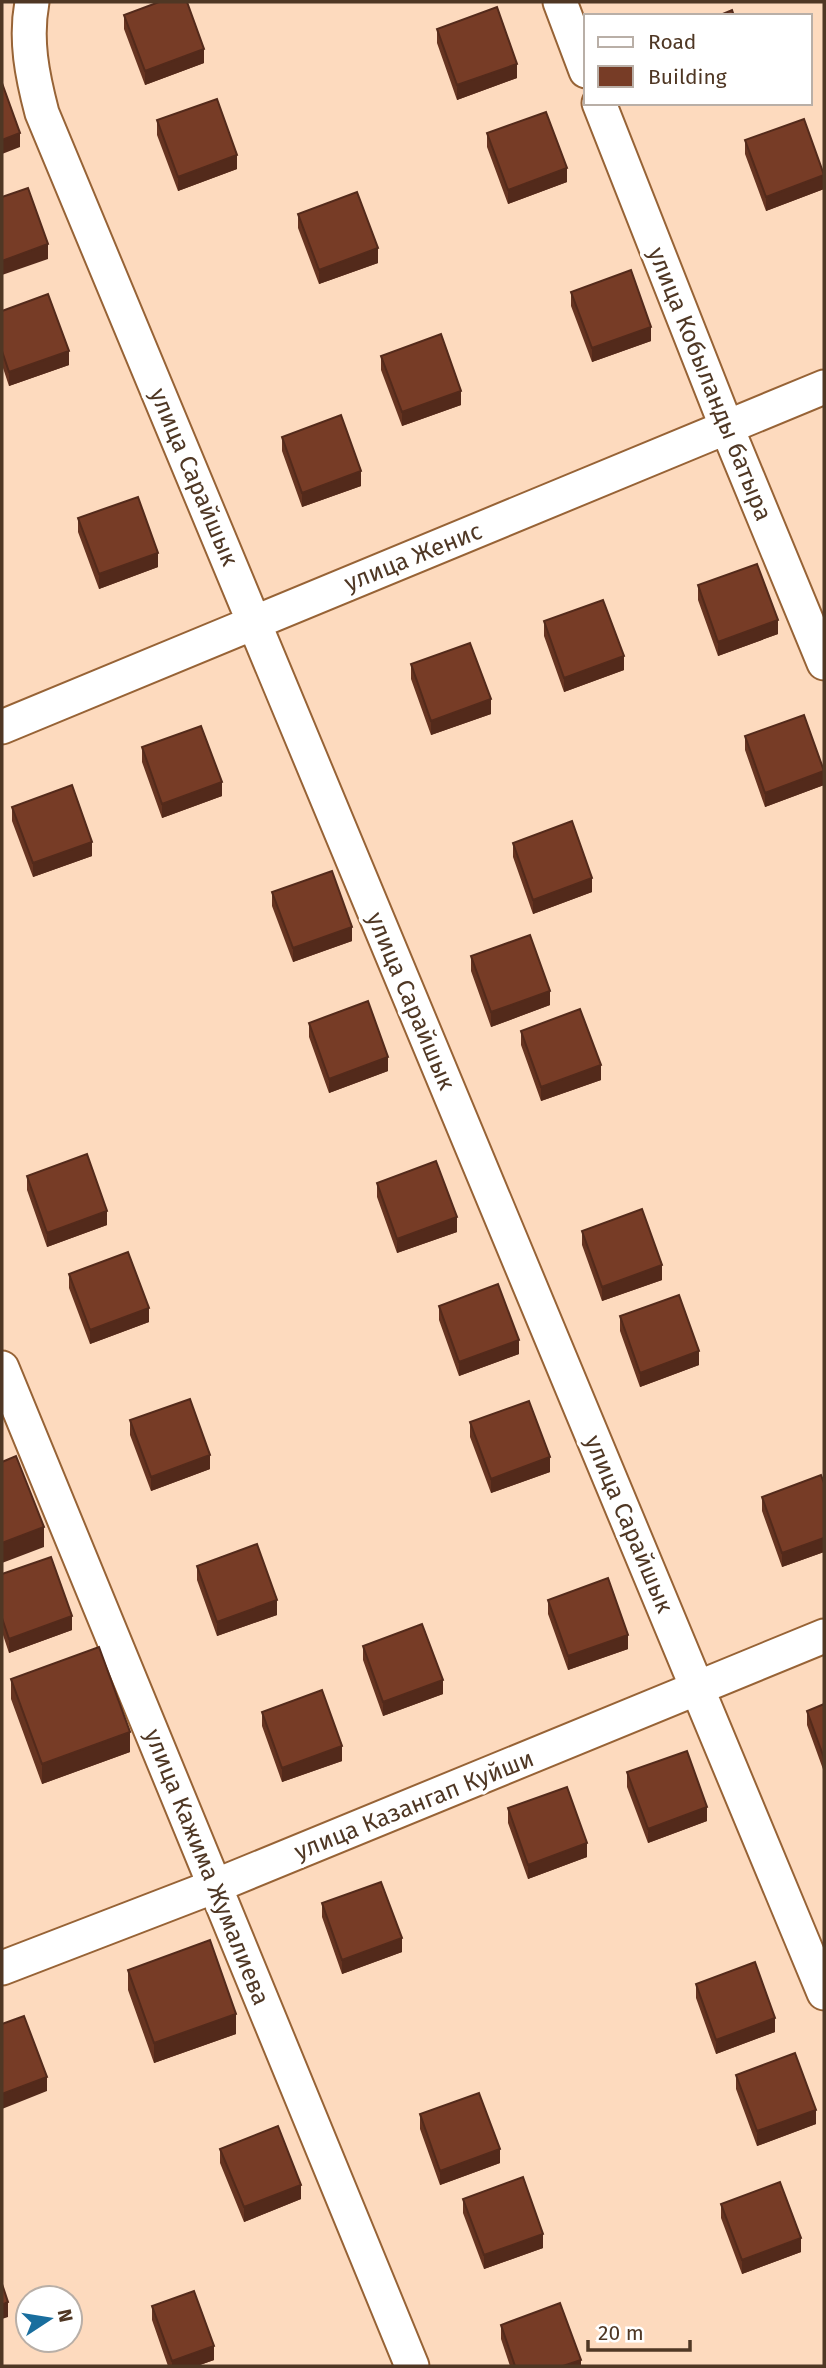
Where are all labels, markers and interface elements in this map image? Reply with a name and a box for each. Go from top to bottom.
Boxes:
legend [584,14,812,105]
text: Road [648,29,696,55]
text: Building [648,64,727,90]
street label: улица Кобыланды батыра [642,243,778,525]
street label: улица Сарайшык [144,384,244,570]
street label: улица Женис [340,517,486,597]
street label: улица Сарайшык [361,908,461,1094]
street label: улица Сарайшык [579,1431,679,1617]
street label: улица Кажима Жумалиева [139,1725,275,2009]
street label: улица Казангап Куйши [290,1744,538,1866]
north arrow [14,2284,84,2354]
text: N [53,2307,78,2324]
scale bar [588,2308,690,2352]
text: 20 m [598,2320,644,2346]

